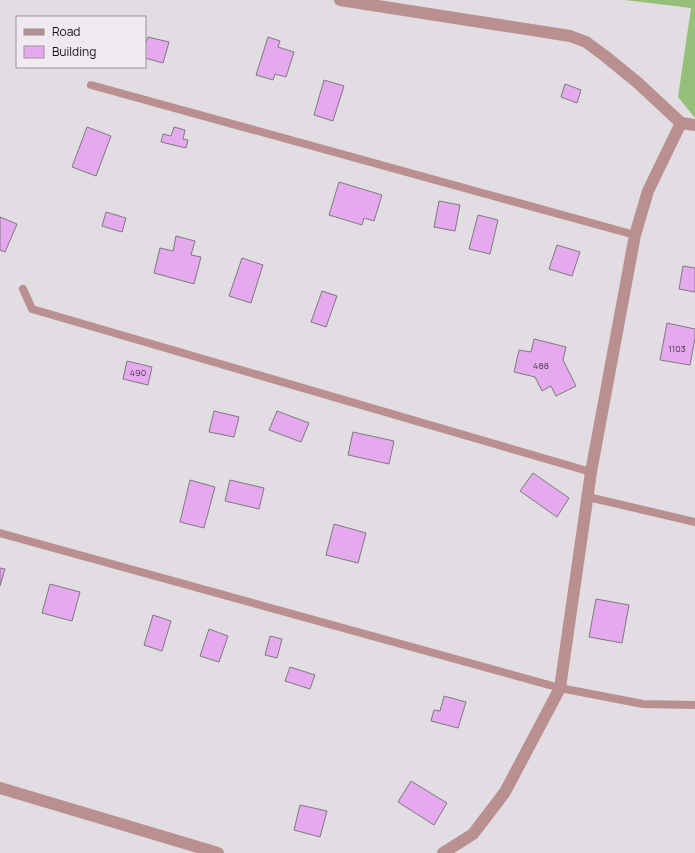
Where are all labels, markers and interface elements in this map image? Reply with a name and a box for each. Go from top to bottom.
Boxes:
legend [16,16,146,68]
text: Road [52,23,80,40]
text: Building [52,43,96,60]
house number: 1103 [668,342,686,355]
house number: 488 [533,359,549,372]
house number: 490 [130,366,146,379]

